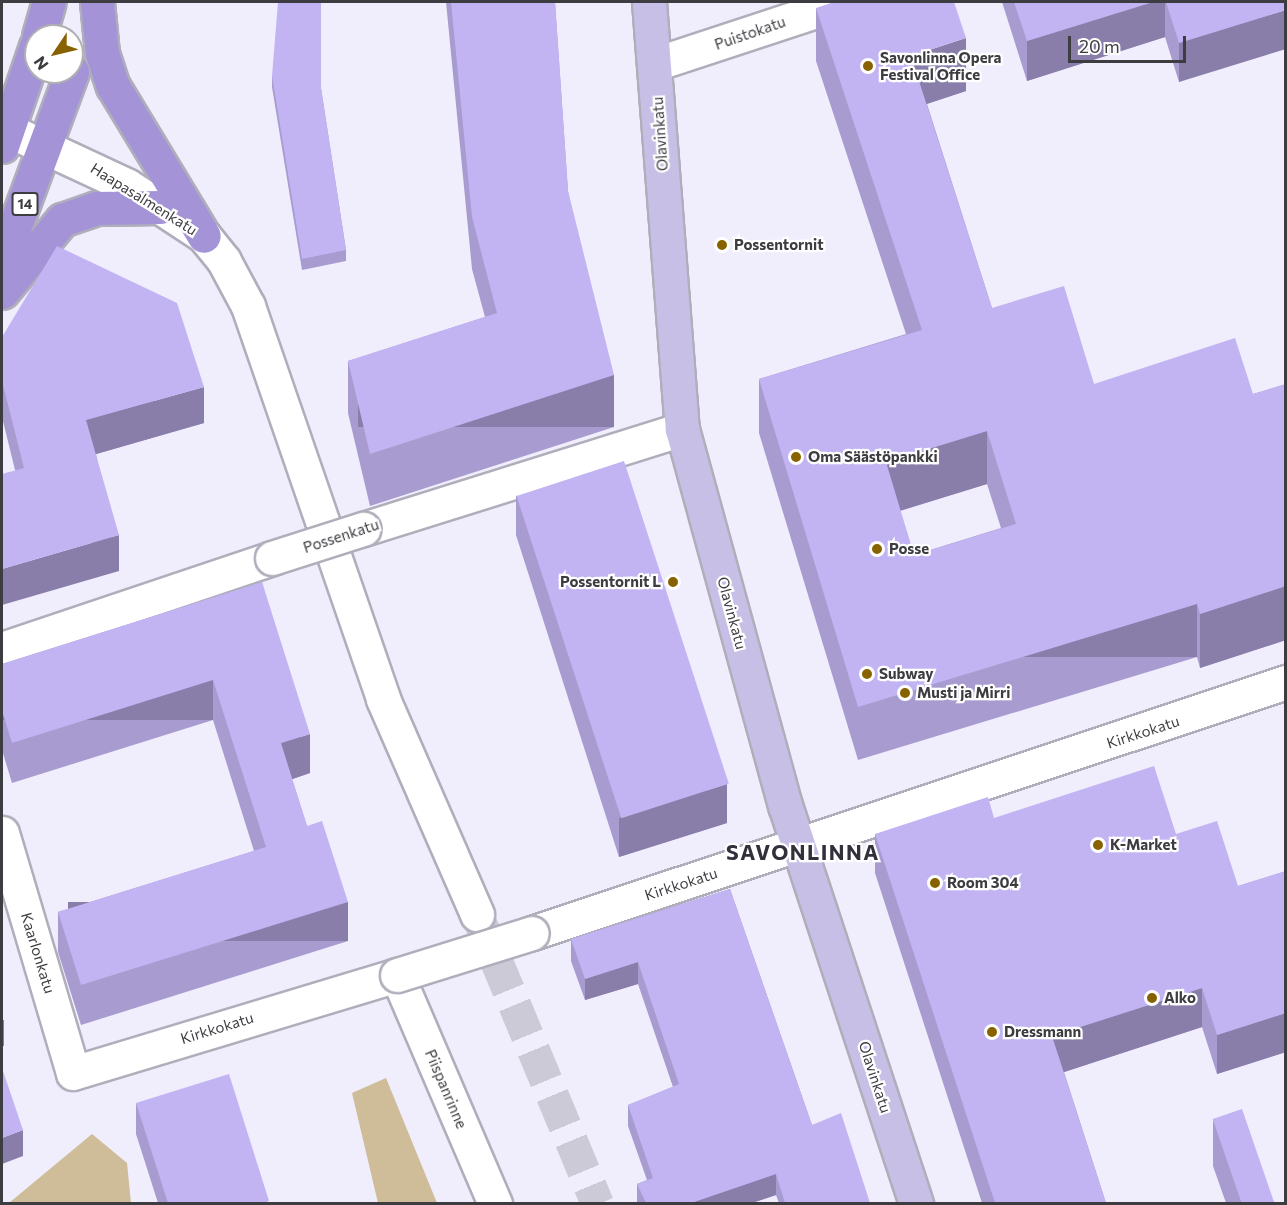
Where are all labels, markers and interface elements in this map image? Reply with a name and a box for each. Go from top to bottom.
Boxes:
street label: Puistokatu [712,12,788,54]
north arrow [24,24,84,84]
scale bar [1071,24,1190,62]
text: 20 m [1079,35,1120,57]
place label: Savonlinna Opera Festival Office [880,48,1002,83]
text: N [29,53,52,74]
marker: Savonlinna Opera Festival Office [861,59,875,73]
street label: Olavinkatu [648,96,672,172]
street label: Haapasalmenkatu [87,159,201,239]
road number: 14 [12,193,38,215]
place label: Possentornit [734,236,823,254]
marker: Possentornit [715,238,729,252]
place label: Oma Säästöpankki [808,448,938,466]
marker: Oma Säästöpankki [789,450,803,464]
street label: Possenkatu [301,515,381,557]
place label: Posse [889,540,929,558]
marker: Posse [870,542,884,556]
place label: Possentornit L [560,573,661,591]
marker: Possentornit L [666,575,680,589]
street label: Olavinkatu [714,575,750,651]
place label: Subway [879,665,933,683]
marker: Subway [860,667,874,681]
place label: Musti ja Mirri [917,684,1010,702]
marker: Musti ja Mirri [898,686,912,700]
street label: Kirkkokatu [1104,712,1182,752]
place label: K-Market [1110,836,1177,854]
marker: K-Market [1091,838,1105,852]
district label: SAVONLINNA [726,839,880,865]
street label: Kirkkokatu [642,864,720,904]
place label: Room 304 [947,874,1019,892]
marker: Room 304 [928,876,942,890]
street label: Kaarlonkatu [17,910,59,996]
place label: Alko [1164,989,1196,1007]
marker: Alko [1145,991,1159,1005]
street label: Kirkkokatu [178,1008,256,1048]
place label: Dressmann [1004,1023,1081,1041]
marker: Dressmann [985,1025,999,1039]
street label: Olavinkatu [855,1039,895,1115]
street label: Piispanrinne [421,1047,471,1131]

